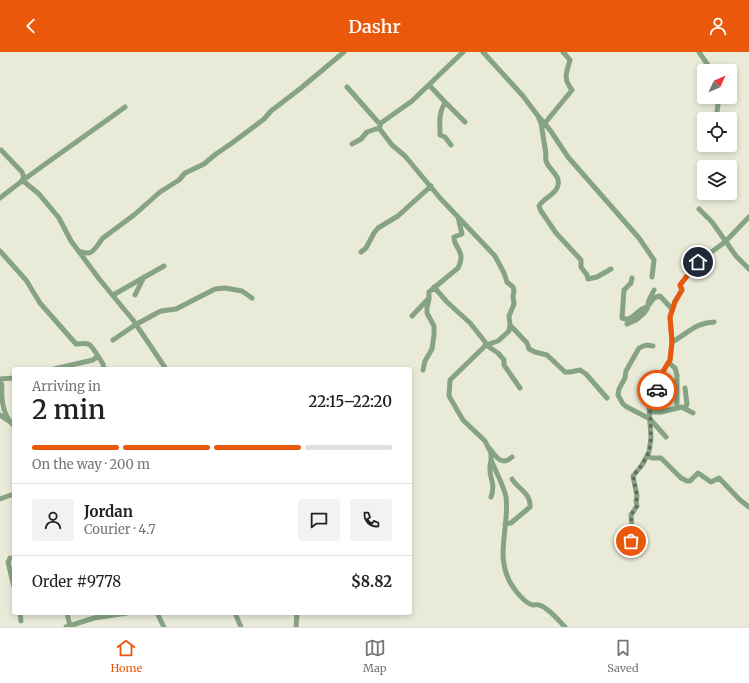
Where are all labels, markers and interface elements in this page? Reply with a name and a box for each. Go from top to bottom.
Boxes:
icon: back [20,15,42,37]
text: Dashr [348,15,401,38]
icon: person [707,15,729,37]
north arrow [697,64,737,104]
map controls [697,64,737,200]
button: locate [697,112,737,152]
button: layers [697,160,737,200]
pin [681,245,715,279]
icon: home [687,251,709,273]
courier [637,370,677,410]
text: Arriving in [32,378,101,395]
icon: car [646,379,668,401]
text: 22:15–22:20 [309,392,392,411]
text: 2 min [32,393,105,426]
text: On the way · 200 m [32,456,150,473]
button: person [32,499,74,541]
button: chat [298,499,340,541]
button: phone [350,499,392,541]
text: Jordan [84,502,133,521]
text: Courier · 4.7 [84,521,156,538]
pin [614,524,648,558]
icon: bag [620,530,642,552]
text: Order #9778 [32,572,121,591]
text: $8.82 [351,572,392,591]
tab: Home [110,637,142,675]
tab: Map [363,637,386,675]
tab: Saved [607,637,639,675]

